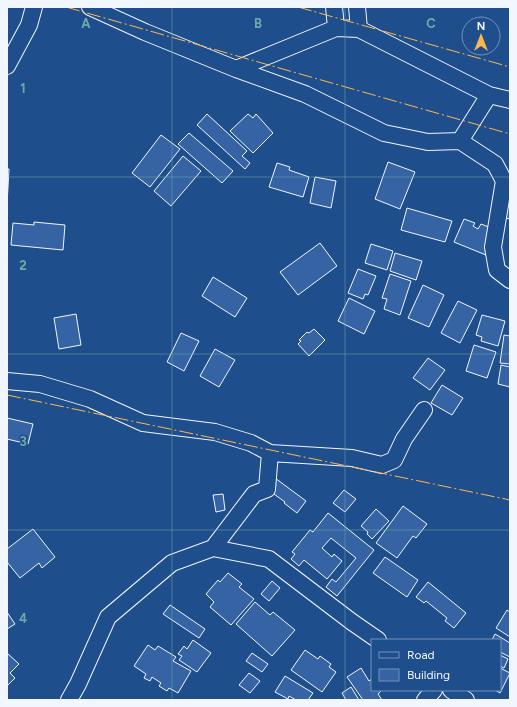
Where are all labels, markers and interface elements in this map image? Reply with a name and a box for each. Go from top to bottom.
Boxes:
text: A [81,16,91,31]
text: B [254,16,262,31]
text: C [426,16,436,31]
north arrow [461,16,501,56]
text: N [477,20,485,33]
text: 1 [20,81,26,96]
text: 2 [19,258,27,273]
text: 3 [19,434,27,449]
text: 4 [19,611,27,626]
legend [371,639,501,691]
text: Road [407,648,435,662]
text: Building [407,668,450,682]

